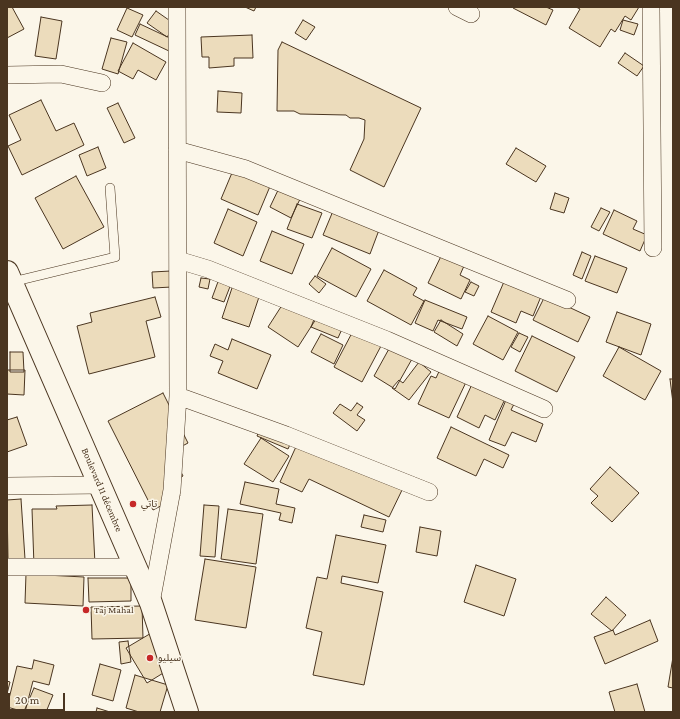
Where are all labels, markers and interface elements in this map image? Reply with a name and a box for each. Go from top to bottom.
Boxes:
street label: Boulevard 11 décembre [79,446,125,534]
place label: تاتي [141,498,157,510]
marker: تاتي [128,499,138,509]
place label: Taj Mahal [94,604,134,616]
marker: Taj Mahal [81,605,91,615]
place label: سيليو [158,652,181,664]
marker: سيليو [145,653,155,663]
scale bar [10,685,67,711]
text: 20 m [15,693,39,707]

